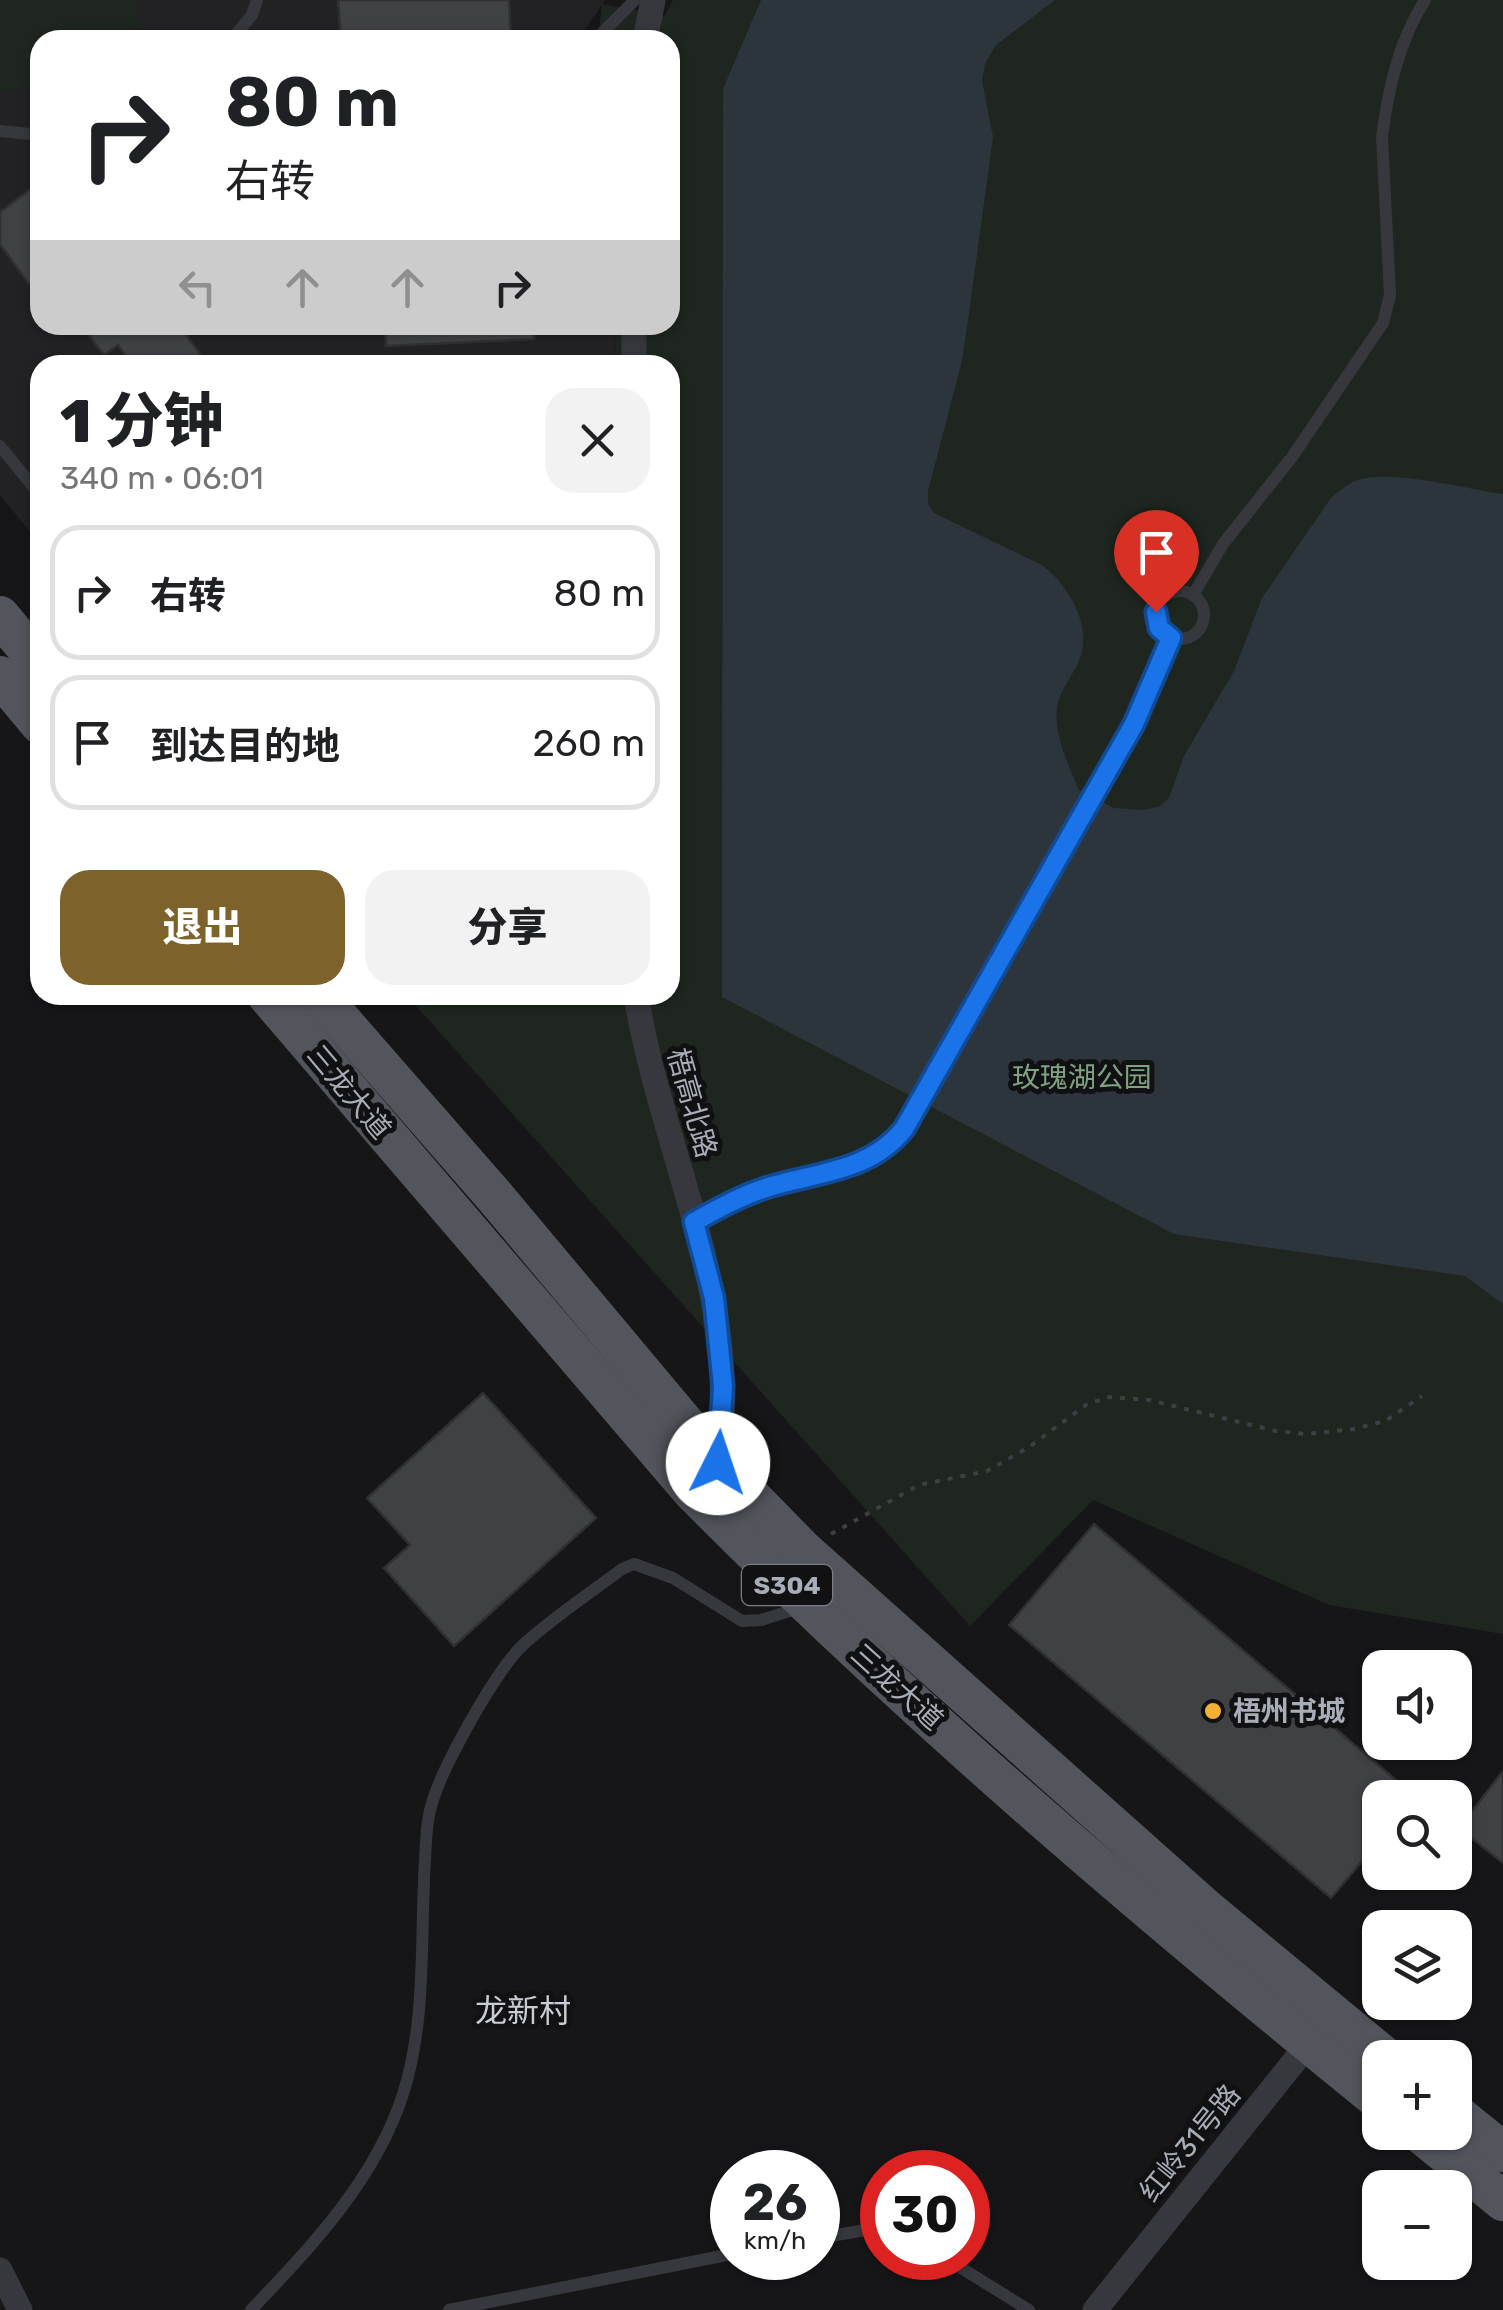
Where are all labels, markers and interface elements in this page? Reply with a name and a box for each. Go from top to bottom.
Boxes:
text: 80 m [225,61,399,144]
icon: right [60,70,190,200]
text: 右转 [225,155,315,208]
icon: left [170,260,225,315]
icon: ahead [275,260,330,315]
icon: ahead [380,260,435,315]
icon: right [485,260,540,315]
text: 1 分钟 [60,386,224,457]
button: close [545,388,650,493]
text: 340 m · 06:01 [60,459,264,497]
pin [1114,510,1199,613]
icon: arrive [1129,525,1184,580]
icon: right [65,565,120,620]
text: 80 m [554,570,645,616]
text: 右转 [150,573,226,619]
icon: arrive [65,715,120,770]
text: 260 m [533,720,645,766]
text: 到达目的地 [150,723,340,769]
button: 退出 [60,870,345,985]
button: 分享 [365,870,650,985]
street label: 三龙大道 [300,1038,398,1146]
street label: 梧高北路 [661,1045,723,1161]
park label: 玫瑰湖公园 [1012,1061,1152,1094]
position arrow [666,1411,770,1515]
road number: S304 [742,1565,832,1605]
street label: 三龙大道 [844,1637,950,1737]
map controls [1362,1650,1472,2280]
button: sound [1362,1650,1472,1760]
place label: 梧州书城 [1233,1695,1345,1728]
marker: 梧州书城 [1202,1700,1224,1722]
button: search [1362,1780,1472,1890]
button: layers [1362,1910,1472,2020]
district label: 龙新村 [475,1992,571,2030]
button: + [1362,2040,1472,2150]
street label: 红岭31号路 [1133,2078,1247,2208]
speed limit sign: 30 [860,2150,990,2280]
button: − [1362,2170,1472,2280]
text: 26 [742,2173,808,2233]
text: km/h [744,2226,806,2255]

